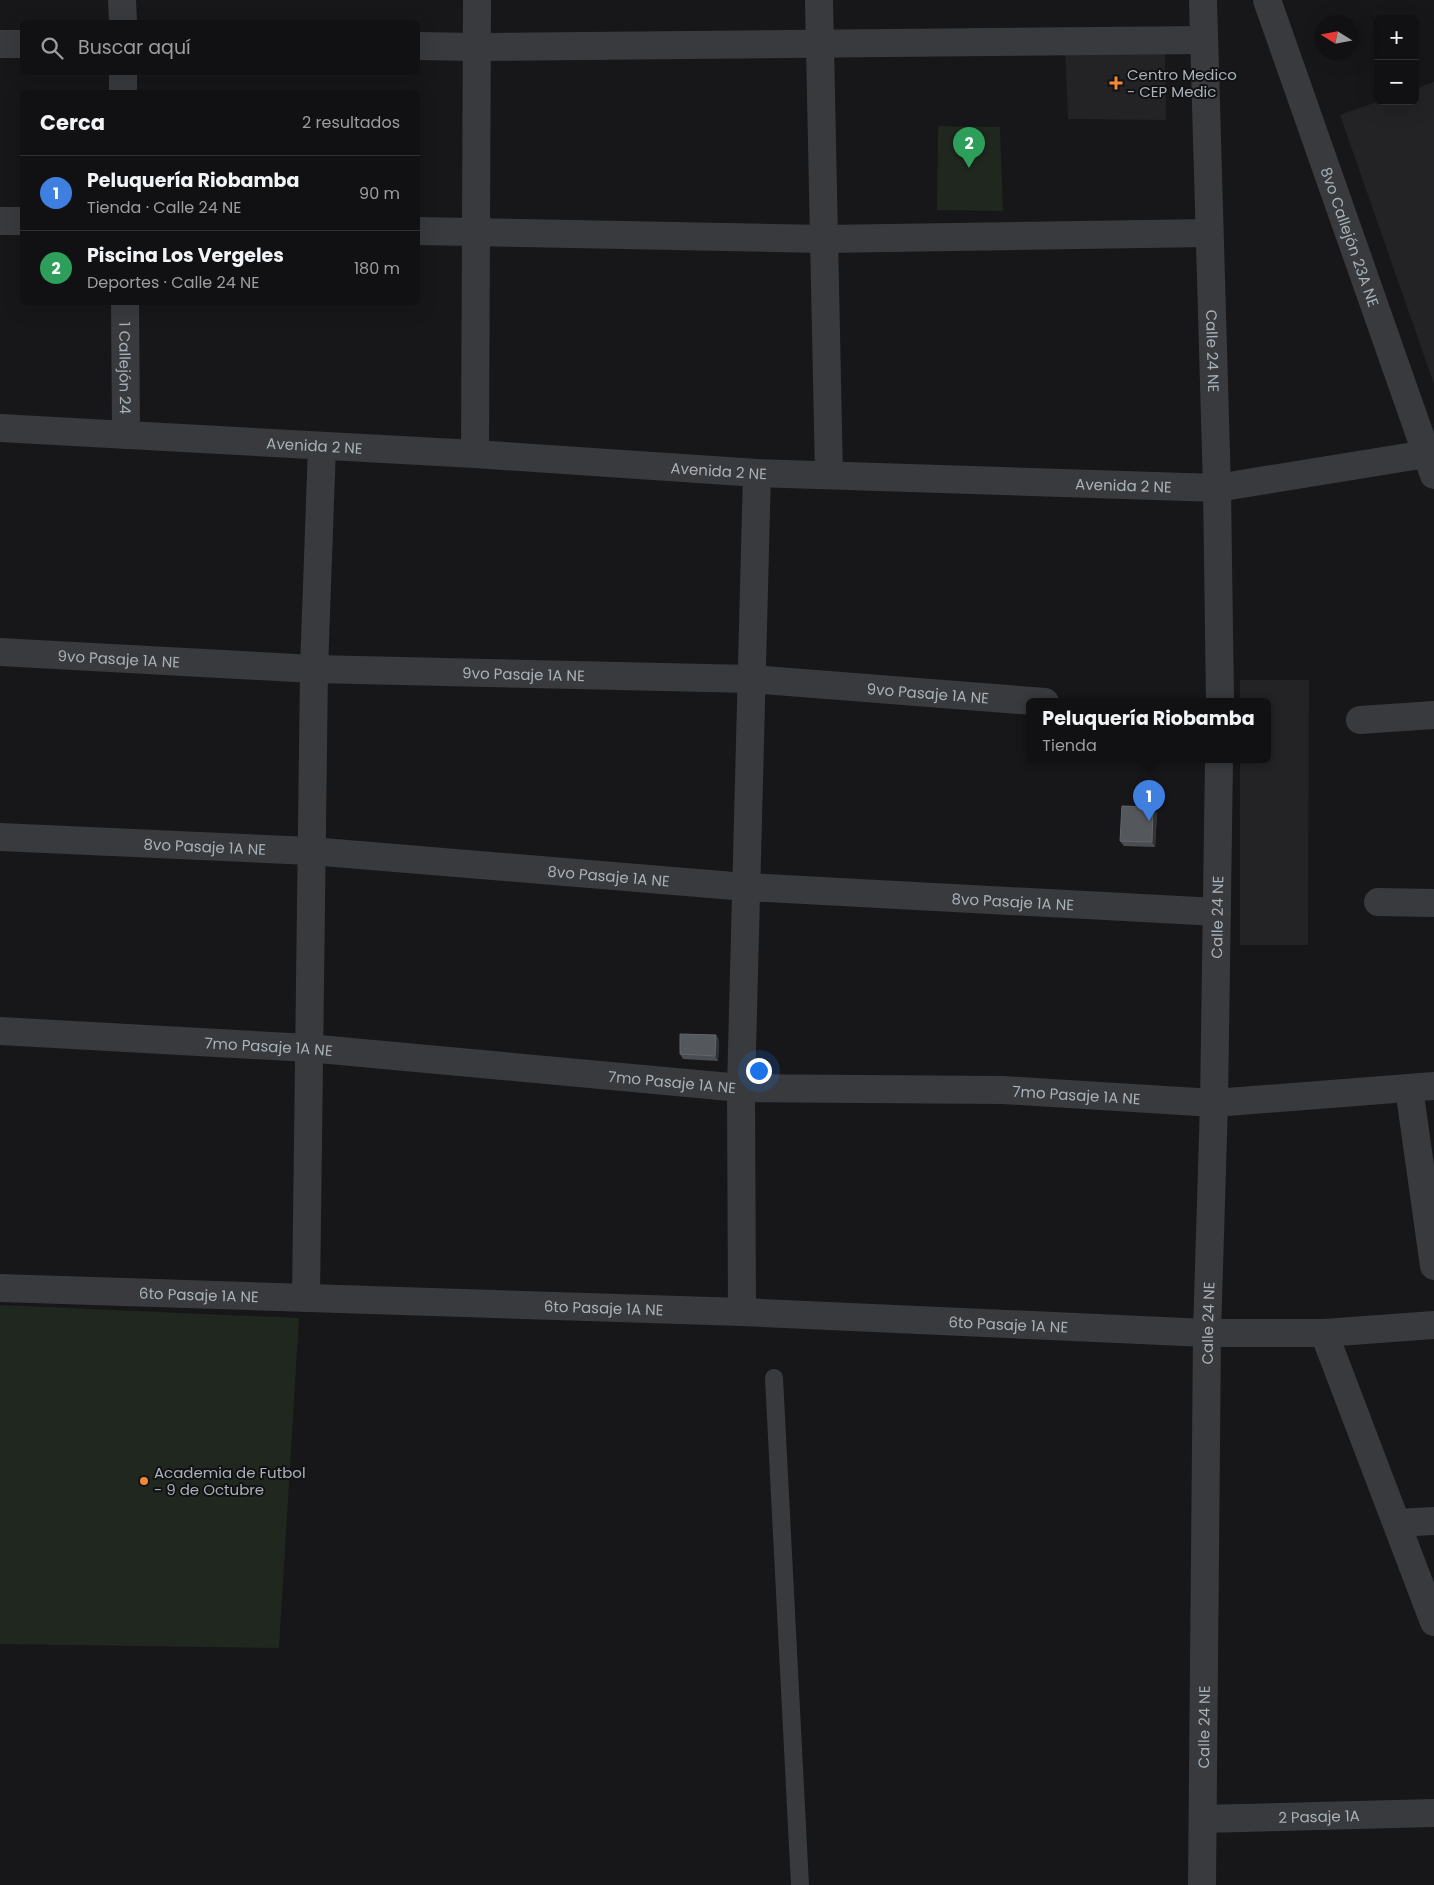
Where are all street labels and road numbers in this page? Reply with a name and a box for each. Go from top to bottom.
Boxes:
street label: 8vo Callejón 23A NE [1316,164,1385,310]
street label: Calle 24 NE [1201,309,1225,393]
street label: 1 Callejón 24 [115,322,136,414]
street label: Avenida 2 NE [266,432,363,458]
street label: Avenida 2 NE [670,457,767,484]
street label: Avenida 2 NE [1075,473,1172,497]
street label: 9vo Pasaje 1A NE [57,645,181,672]
street label: 9vo Pasaje 1A NE [462,662,585,686]
street label: 9vo Pasaje 1A NE [866,678,990,708]
street label: 8vo Pasaje 1A NE [143,833,266,859]
street label: 8vo Pasaje 1A NE [547,860,671,891]
street label: Calle 24 NE [1206,876,1228,959]
street label: 8vo Pasaje 1A NE [951,887,1075,915]
street label: 7mo Pasaje 1A NE [204,1032,334,1061]
street label: 7mo Pasaje 1A NE [607,1065,737,1098]
street label: 7mo Pasaje 1A NE [1012,1080,1141,1109]
street label: Calle 24 NE [1196,1281,1219,1365]
street label: 6to Pasaje 1A NE [139,1282,259,1307]
street label: 6to Pasaje 1A NE [544,1295,664,1320]
street label: 6to Pasaje 1A NE [948,1311,1069,1337]
street label: Calle 24 NE [1193,1686,1214,1769]
street label: 2 Pasaje 1A [1278,1804,1360,1828]

